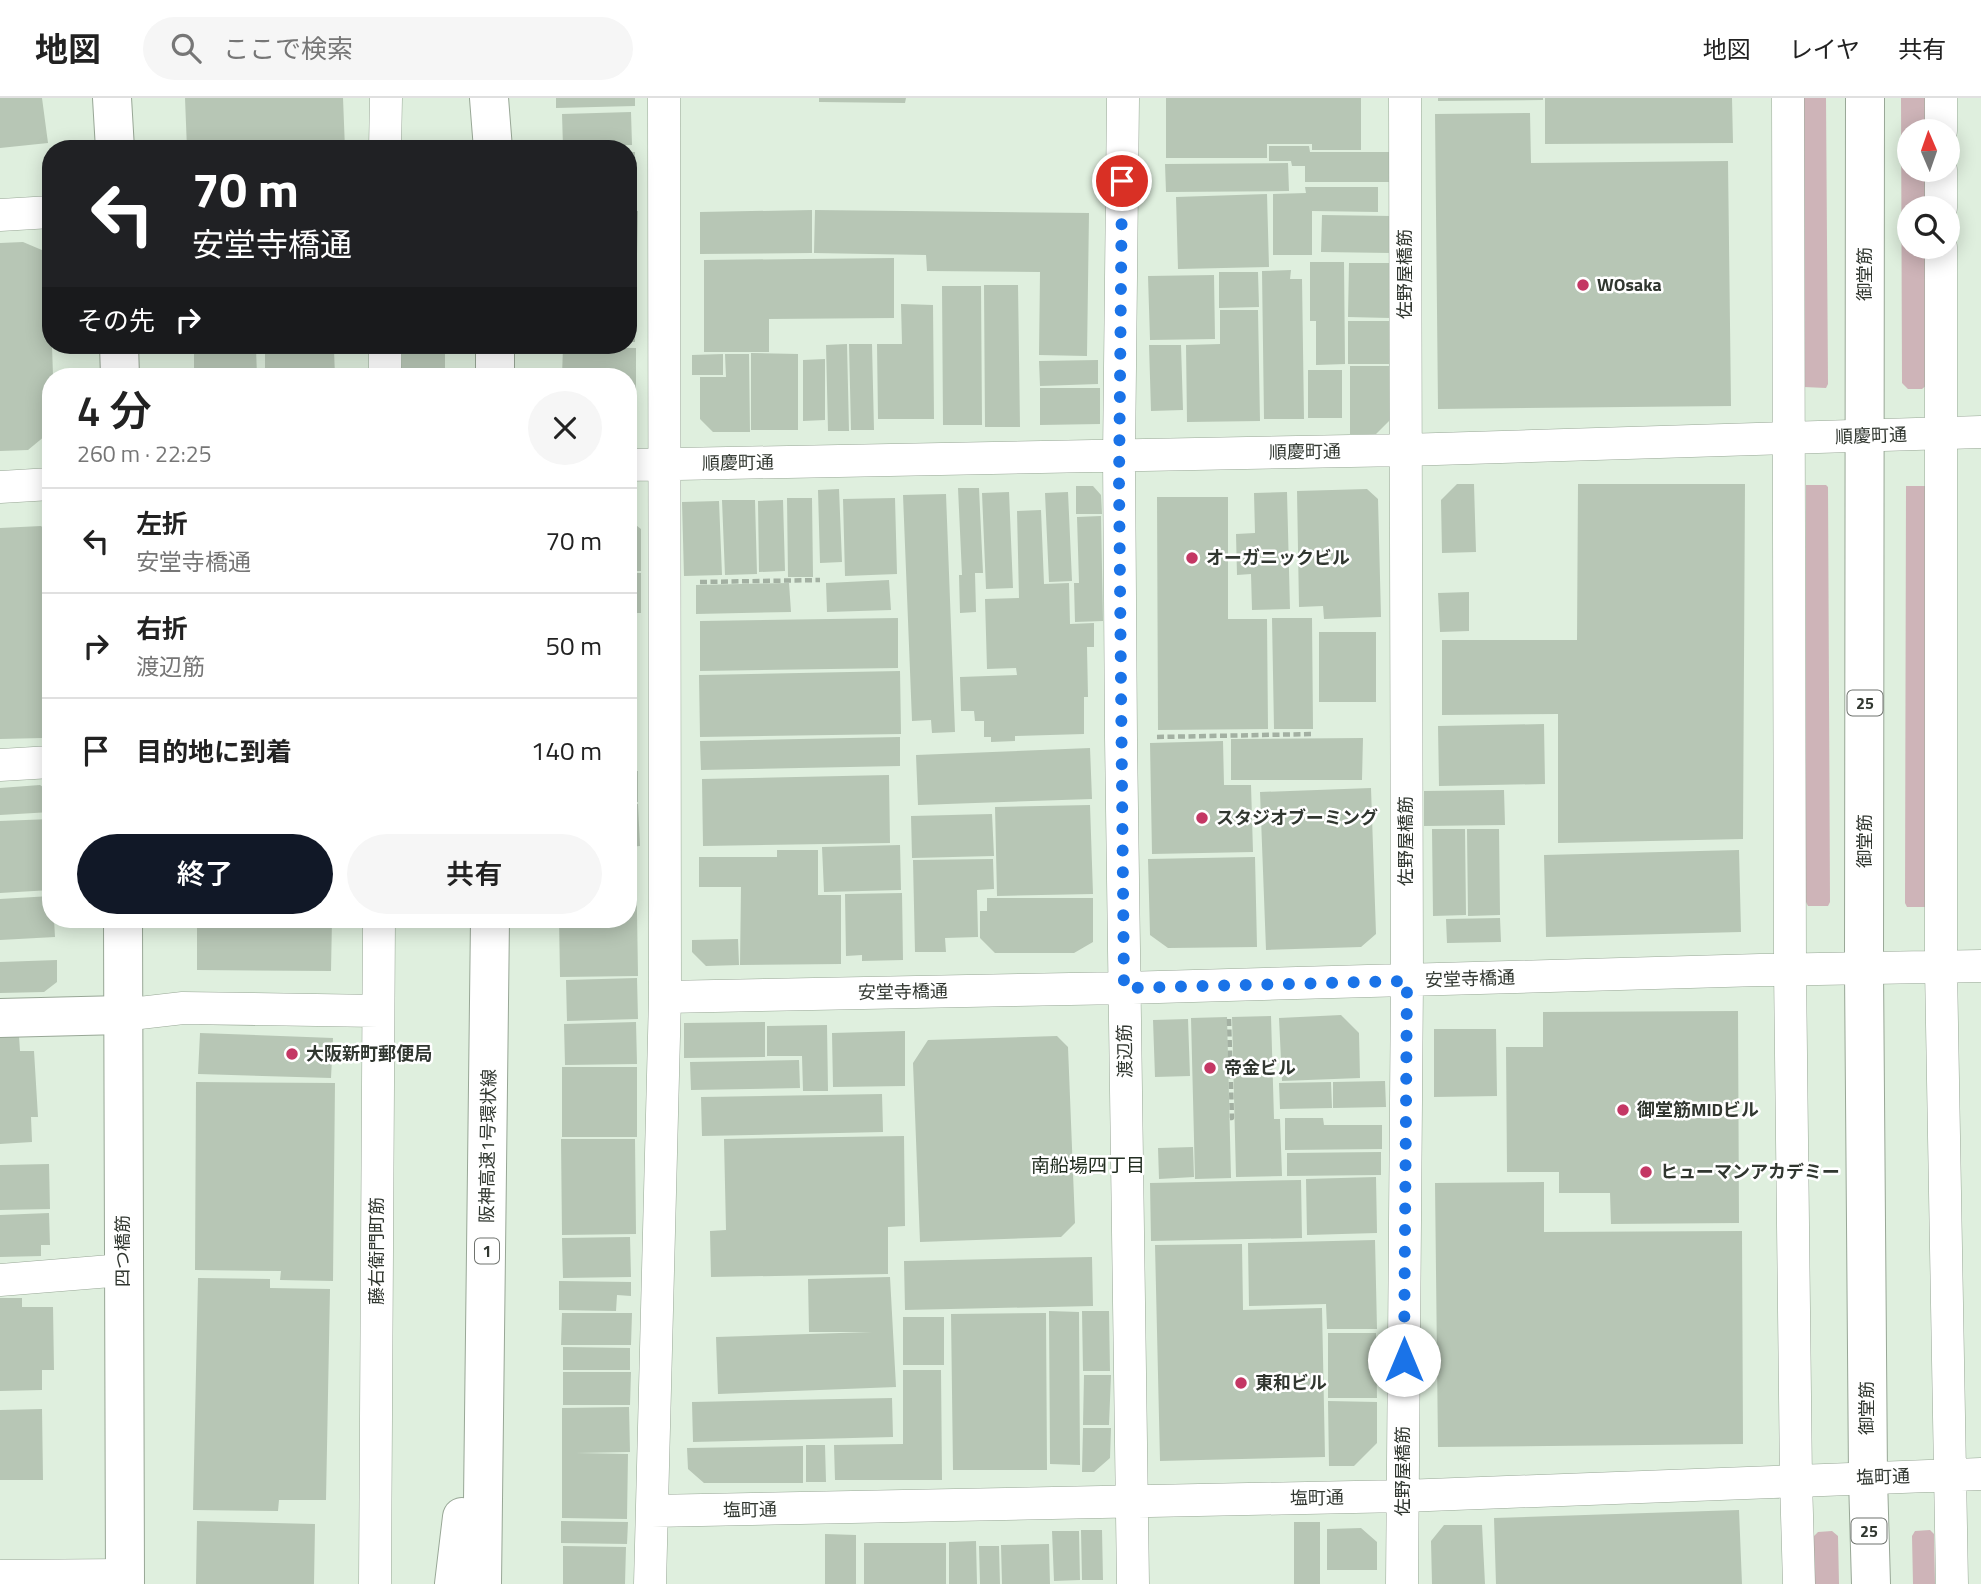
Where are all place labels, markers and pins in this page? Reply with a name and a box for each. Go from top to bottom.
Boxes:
pin [1092,151,1152,211]
place label: WOsaka [1597,271,1662,298]
marker: WOsaka [1575,277,1591,293]
place label: オーガニックビル [1206,544,1350,571]
marker: オーガニックビル [1184,550,1200,566]
place label: スタジオブーミング [1216,804,1378,831]
marker: スタジオブーミング [1194,810,1210,826]
place label: 大阪新町郵便局 [306,1040,432,1067]
marker: 大阪新町郵便局 [284,1046,300,1062]
place label: 帝金ビル [1224,1054,1296,1081]
marker: 帝金ビル [1202,1060,1218,1076]
place label: 御堂筋MIDビル [1636,1096,1759,1123]
marker: 御堂筋MIDビル [1615,1102,1631,1118]
place label: ヒューマンアカデミー [1660,1158,1840,1185]
marker: ヒューマンアカデミー [1638,1164,1654,1180]
place label: 東和ビル [1255,1369,1327,1396]
marker: 東和ビル [1233,1375,1249,1391]

